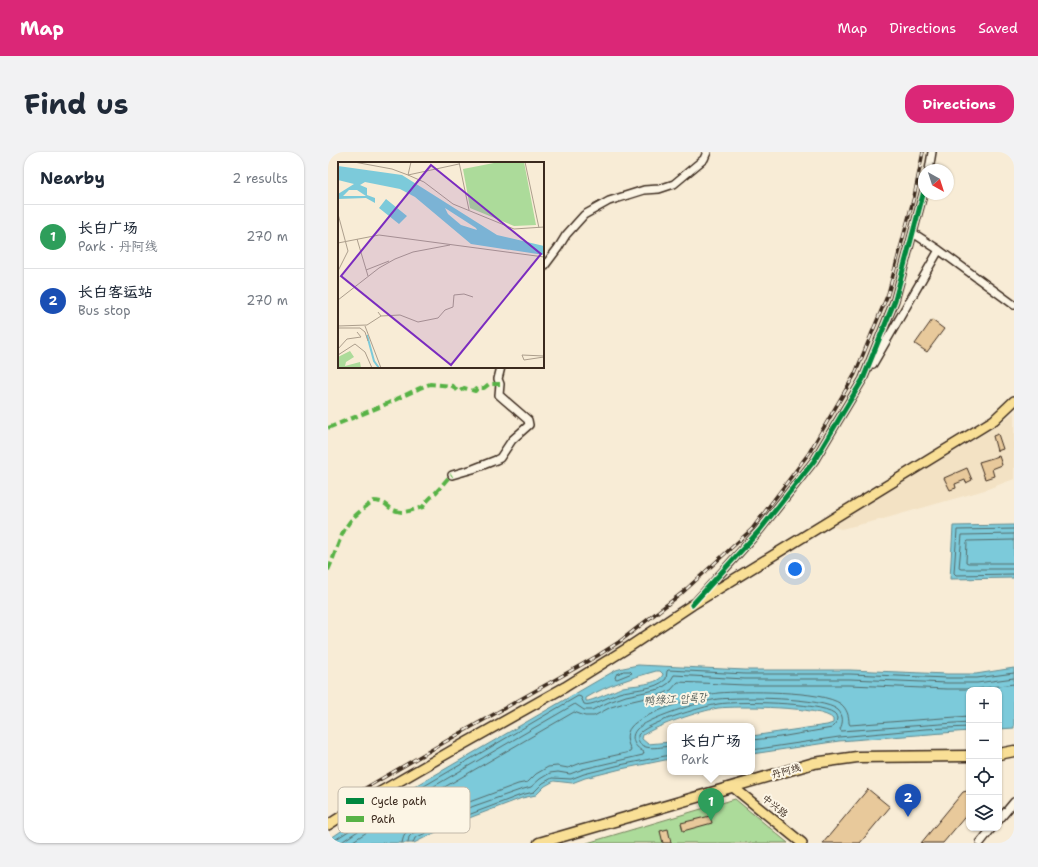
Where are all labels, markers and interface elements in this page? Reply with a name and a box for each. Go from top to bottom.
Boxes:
text: Map [20,16,64,41]
text: Map [838,19,868,37]
text: Directions [890,19,956,37]
text: Saved [978,19,1018,37]
text: Find us [24,85,129,123]
button: Directions [905,85,1014,123]
inset map [338,162,544,368]
north arrow [918,164,954,200]
text: Nearby [40,167,105,189]
text: 2 results [232,170,288,187]
text: 长白广场 [78,218,138,238]
text: 1 [50,228,56,245]
text: 270 m [246,228,288,245]
text: Park · 丹阿线 [78,238,157,255]
text: 长白客运站 [78,282,153,302]
text: 2 [48,292,58,309]
text: 270 m [246,292,288,309]
text: Bus stop [78,302,130,319]
your location [785,559,805,579]
map controls [966,687,1002,831]
button: + [966,687,1002,723]
water label: 鸭绿江 압록강 [643,689,708,709]
popup [667,723,755,775]
button: − [966,723,1002,759]
text: 长白广场 [681,731,741,751]
text: Park [681,751,709,768]
button: locate [966,759,1002,795]
street label: 丹阿线 [770,761,802,781]
pin: 2 [895,784,921,817]
legend [338,787,470,833]
pin: 1 [698,788,724,821]
street label: 中兴路 [759,792,791,820]
text: Cycle path [371,794,427,809]
button: layers [966,795,1002,831]
text: Path [371,812,395,827]

